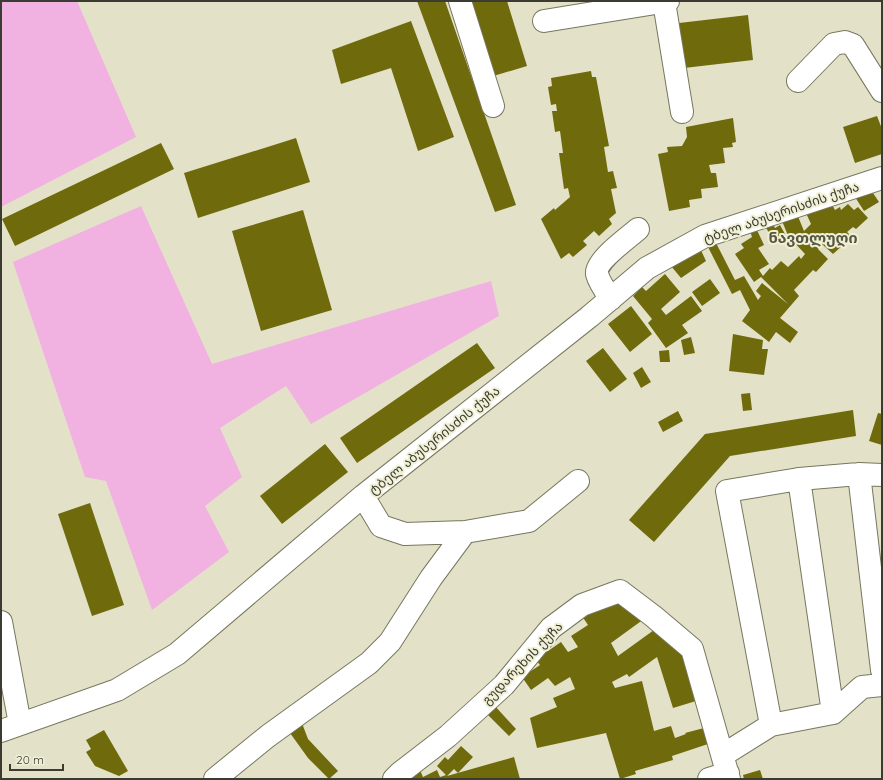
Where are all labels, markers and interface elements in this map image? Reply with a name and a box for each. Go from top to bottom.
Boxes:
street label: ტბელ აბუსერისძის ქუჩა [701,178,861,247]
district label: ნავთლუღი [769,228,857,247]
street label: ტბელ აბუსერისძის ქუჩა [365,382,503,499]
street label: გუდარეხის ქუჩა [478,618,566,708]
scale bar [10,746,63,772]
text: 20 m [16,752,44,767]

